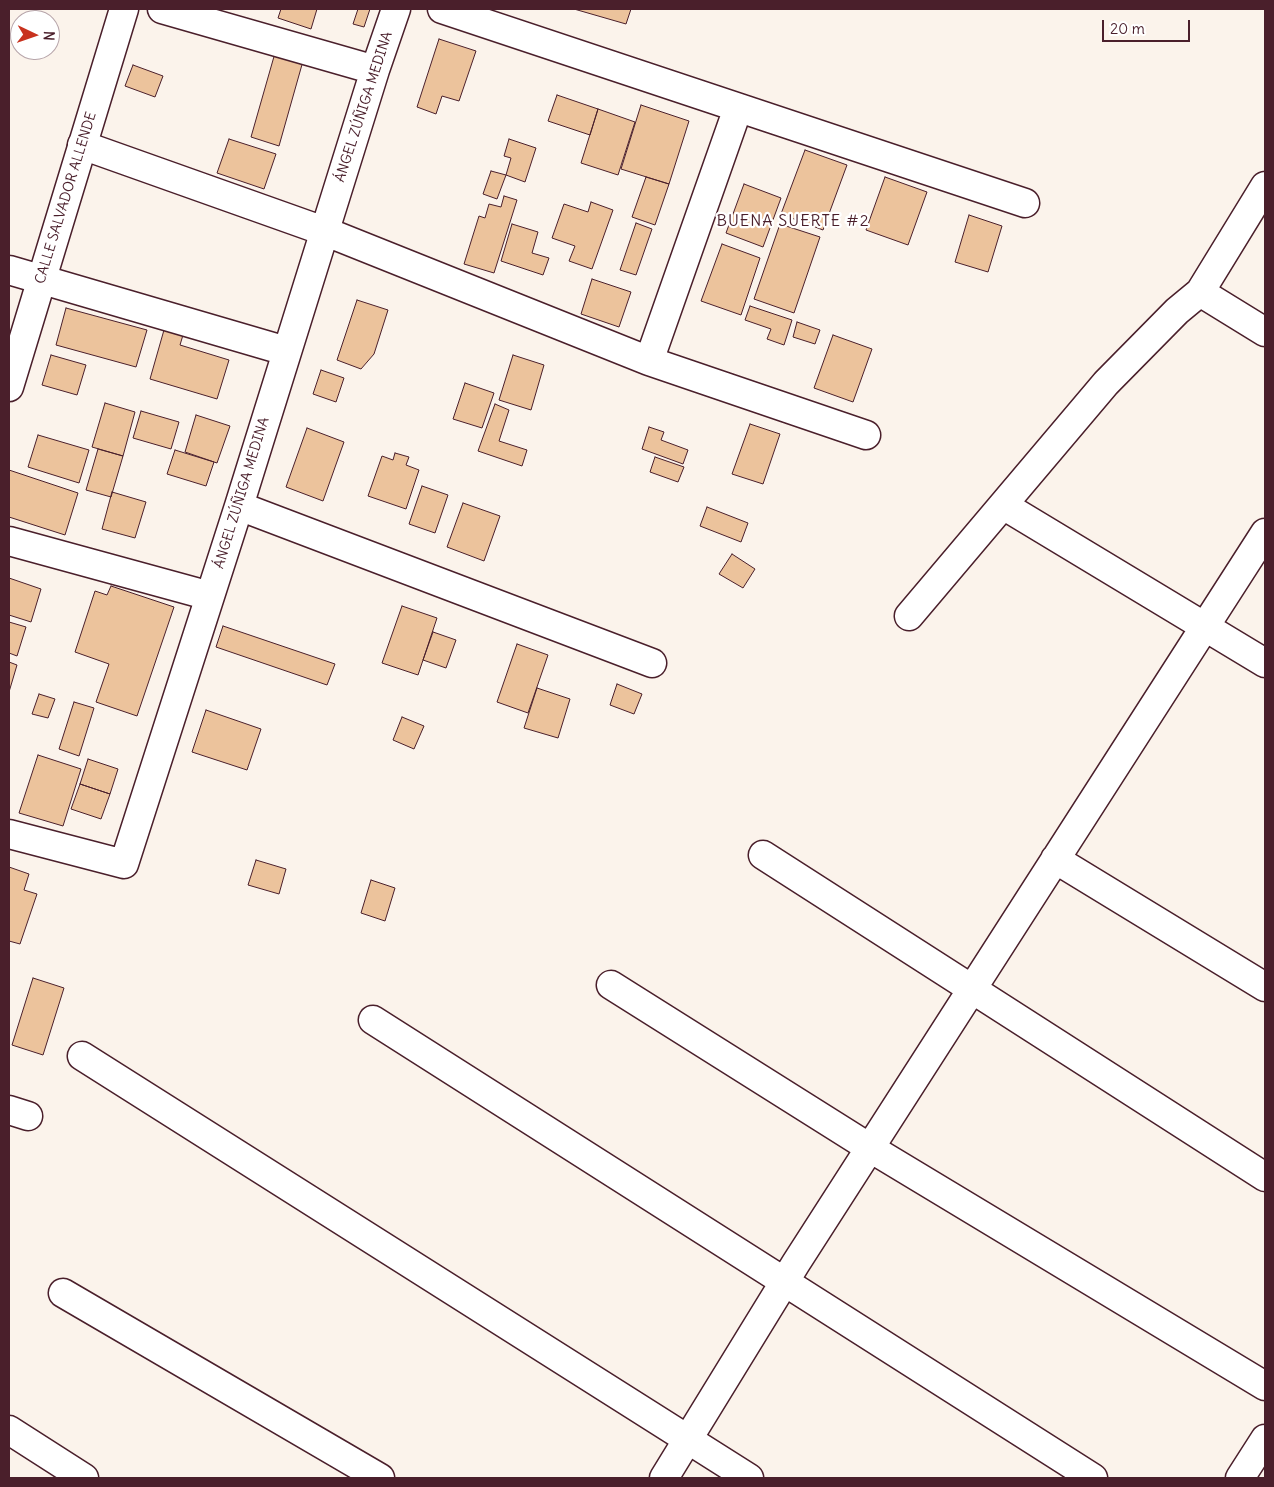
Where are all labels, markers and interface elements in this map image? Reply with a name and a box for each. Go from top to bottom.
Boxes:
north arrow [10,10,60,60]
scale bar [1104,10,1192,42]
text: 20 m [1110,19,1145,38]
text: N [40,30,58,41]
street label: ÁNGEL ZÚÑIGA MEDINA [332,30,396,184]
street label: CALLE SALVADOR ALLENDE [32,110,100,286]
district label: BUENA SUERTE #2 [715,211,871,231]
street label: ÁNGEL ZÚÑIGA MEDINA [211,415,273,571]

